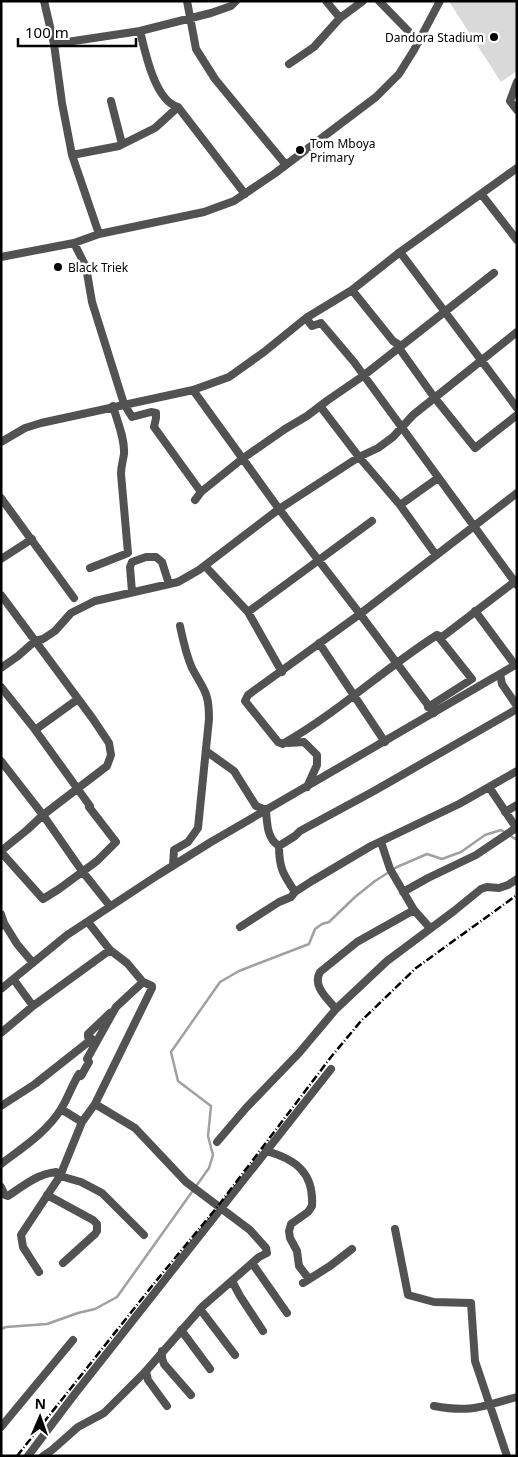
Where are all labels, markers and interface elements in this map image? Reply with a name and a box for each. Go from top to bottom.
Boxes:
scale bar [18,15,135,47]
text: 100 m [25,22,69,42]
place label: Dandora Stadium [385,29,484,46]
marker: Dandora Stadium [488,31,500,43]
place label: Tom Mboya Primary [310,135,376,166]
marker: Tom Mboya Primary [294,144,306,156]
place label: Black Triek [68,259,129,276]
marker: Black Triek [52,261,64,273]
north arrow [15,1392,65,1442]
text: N [34,1394,46,1413]

